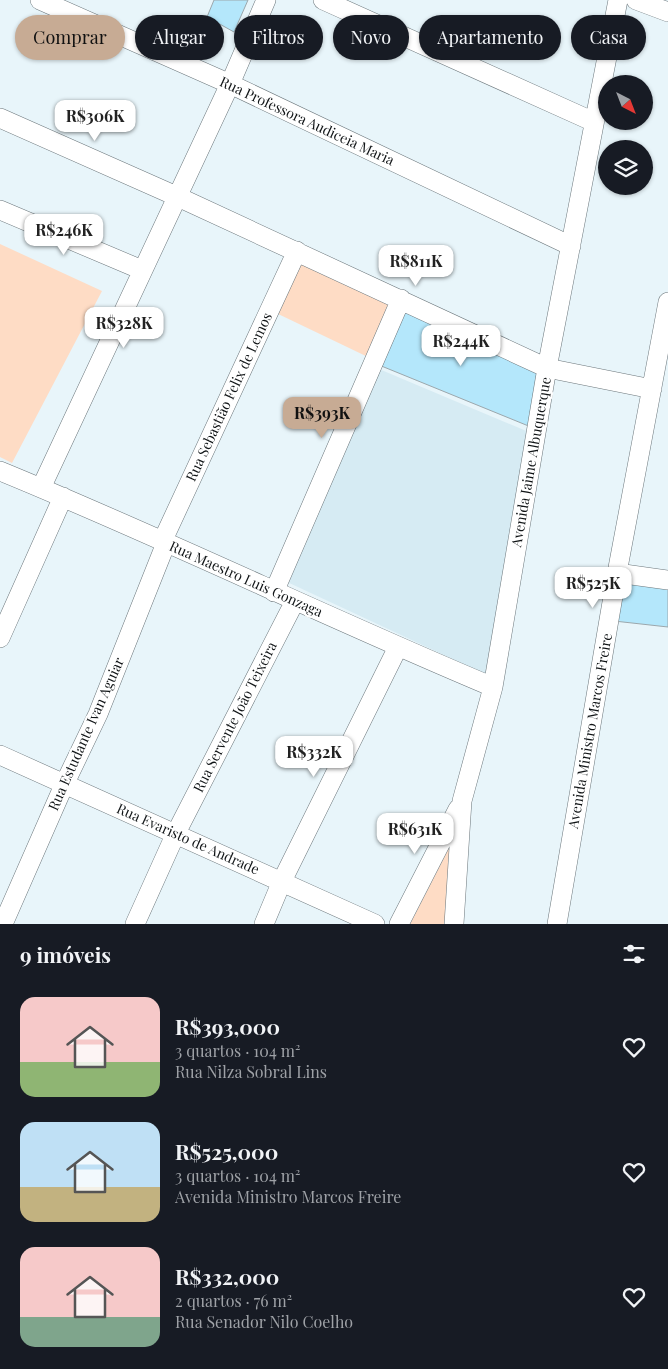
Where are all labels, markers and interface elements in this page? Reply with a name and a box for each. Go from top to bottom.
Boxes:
chip: Comprar [15,15,125,60]
chip: Alugar [135,15,224,60]
chip: Filtros [234,15,323,60]
chip: Novo [333,15,409,60]
chip: Apartamento [419,15,561,60]
chip: Casa [571,15,646,60]
street label: Rua Professora Audiceia Maria [217,72,398,169]
north arrow [598,75,652,130]
map controls [598,75,653,195]
pin: R$306K [54,100,136,142]
text: R$306K [66,105,124,126]
button: layers [598,140,653,195]
pin: R$246K [23,214,105,256]
text: R$246K [35,219,93,240]
pin: R$811K [375,244,457,287]
text: R$811K [390,250,442,271]
pin: R$328K [83,306,165,349]
street label: Rua Sebastião Felix de Lemos [181,309,276,484]
text: R$328K [96,312,152,333]
pin: R$244K [420,324,502,367]
text: R$244K [433,330,489,351]
street label: Avenida Jaime Albuquerque [506,375,555,549]
pin: R$393K [281,396,363,439]
text: R$393K [294,402,350,423]
street label: Rua Maestro Luis Gonzaga [167,536,326,621]
pin: R$525K [552,566,634,609]
text: R$525K [566,572,620,593]
street label: Avenida Ministro Marcos Freire [563,632,616,831]
street label: Rua Servente João Teixeira [188,638,281,795]
street label: Rua Estudante Ivan Aguiar [43,654,128,813]
pin: R$332K [273,736,355,778]
text: R$332K [286,741,342,762]
street label: Rua Evaristo de Andrade [114,798,263,879]
pin: R$631K [374,812,456,855]
text: R$631K [388,818,442,839]
text: 9 imóveis [20,940,111,968]
icon: filters [620,940,648,968]
text: R$393,000 [175,1012,280,1040]
icon: home [60,1017,120,1077]
icon: heart [620,1033,648,1061]
text: 3 quartos · 104 m² [175,1040,300,1061]
text: Rua Nilza Sobral Lins [175,1061,327,1082]
text: R$525,000 [175,1137,278,1165]
icon: home [60,1142,120,1202]
icon: heart [620,1158,648,1186]
text: 3 quartos · 104 m² [175,1165,300,1186]
text: Avenida Ministro Marcos Freire [175,1186,401,1207]
text: R$332,000 [175,1262,279,1290]
icon: home [60,1267,120,1327]
icon: heart [620,1283,648,1311]
text: 2 quartos · 76 m² [175,1290,292,1311]
text: Rua Senador Nilo Coelho [175,1311,353,1332]

